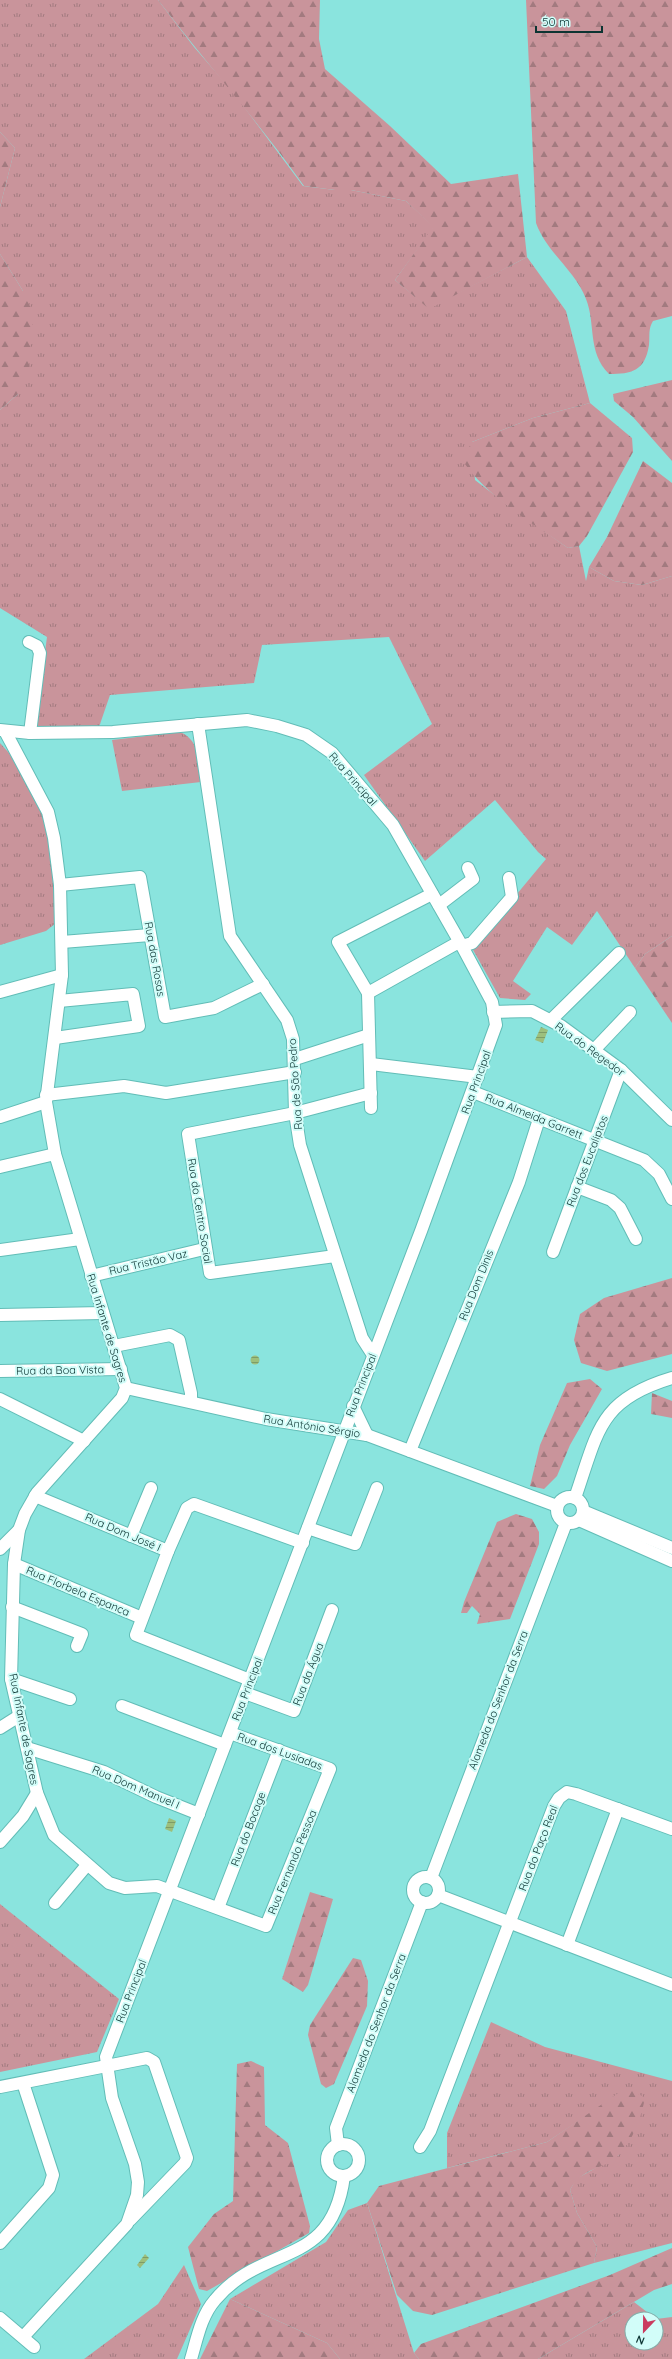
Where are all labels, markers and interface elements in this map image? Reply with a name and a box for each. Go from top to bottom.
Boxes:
scale bar [536,8,602,34]
text: 50 m [542,14,570,29]
street label: Rua Principal [326,749,380,809]
street label: Rua das Rosas [142,921,168,997]
street label: Rua do Regedor [552,1019,628,1080]
street label: Rua de São Pedro [285,1038,305,1130]
street label: Rua Principal [458,1048,494,1116]
street label: Rua Almeida Garrett [483,1090,585,1142]
street label: Rua dos Eucaliptos [563,1113,611,1209]
street label: Rua do Centro Social [185,1157,215,1265]
street label: Rua Tristão Vaz [107,1246,189,1278]
street label: Rua Dom Dinis [455,1248,497,1322]
street label: Rua Infante de Sagres [84,1272,130,1384]
street label: Rua Principal [343,1351,379,1419]
street label: Rua da Boa Vista [16,1362,104,1378]
street label: Rua António Sérgio [263,1411,362,1441]
street label: Rua Dom José I [83,1510,163,1554]
street label: Rua Florbela Espanca [24,1563,132,1619]
street label: Alameda do Senhor da Serra [465,1628,531,1772]
street label: Rua da Água [290,1641,326,1707]
street label: Rua Principal [229,1655,265,1723]
street label: Rua Infante de Sagres [6,1672,42,1786]
street label: Rua dos Lusíadas [236,1729,324,1773]
street label: Rua Dom Manuel I [90,1762,182,1812]
street label: Rua do Bocage [227,1790,269,1868]
street label: Rua do Paço Real [515,1803,561,1893]
street label: Rua Fernando Pessoa [265,1808,319,1916]
street label: Alameda do Senhor da Serra [343,1951,409,2095]
street label: Rua Principal [113,1957,149,2025]
north arrow [624,2311,664,2351]
text: N [634,2332,647,2348]

